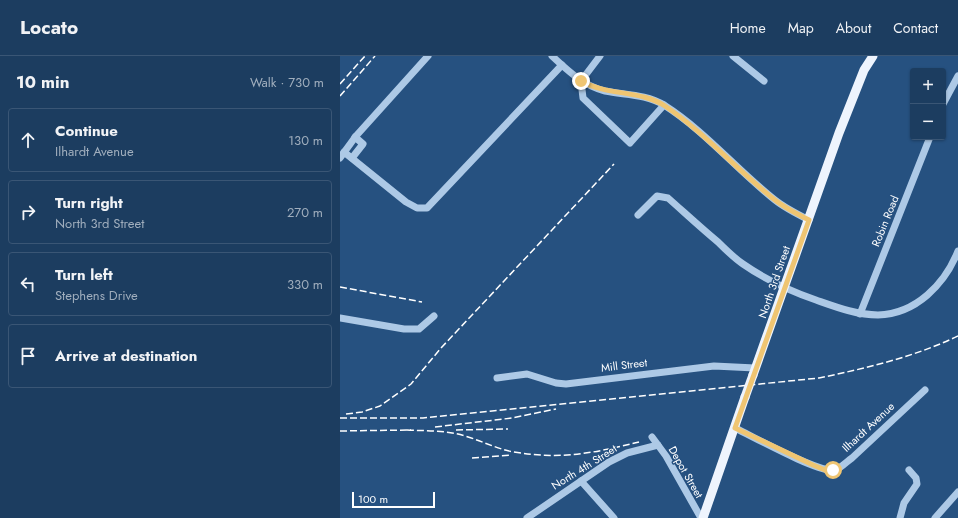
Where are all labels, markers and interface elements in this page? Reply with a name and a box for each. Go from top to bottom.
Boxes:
text: Locato [20,14,78,41]
text: Home [730,18,766,38]
text: Map [788,18,814,38]
text: About [836,18,871,38]
text: Contact [893,18,938,38]
map controls [910,68,946,140]
button: + [910,68,946,104]
text: 10 min [16,70,69,94]
route end [572,72,590,90]
text: Walk · 730 m [250,73,324,92]
button: − [910,104,946,140]
text: Continue [55,120,118,142]
icon: ahead [17,129,39,151]
text: 130 m [288,131,323,150]
text: Ilhardt Avenue [55,142,134,161]
text: Turn right [55,192,123,214]
street label: Robin Road [867,193,903,249]
icon: right [17,201,39,223]
text: 270 m [287,203,323,222]
text: North 3rd Street [55,214,144,233]
street label: North 3rd Street [754,243,794,320]
text: Turn left [55,264,113,286]
icon: left [17,273,39,295]
text: 330 m [287,275,323,294]
text: Stephens Drive [55,286,138,305]
icon: arrive [17,345,39,367]
text: Arrive at destination [55,345,197,367]
street label: Mill Street [600,354,648,376]
street label: Ilhardt Avenue [838,398,898,456]
street label: North 4th Street [548,440,620,493]
street label: Depot Street [665,443,708,501]
route start [824,461,842,479]
scale bar [352,490,435,509]
text: 100 m [358,491,388,507]

